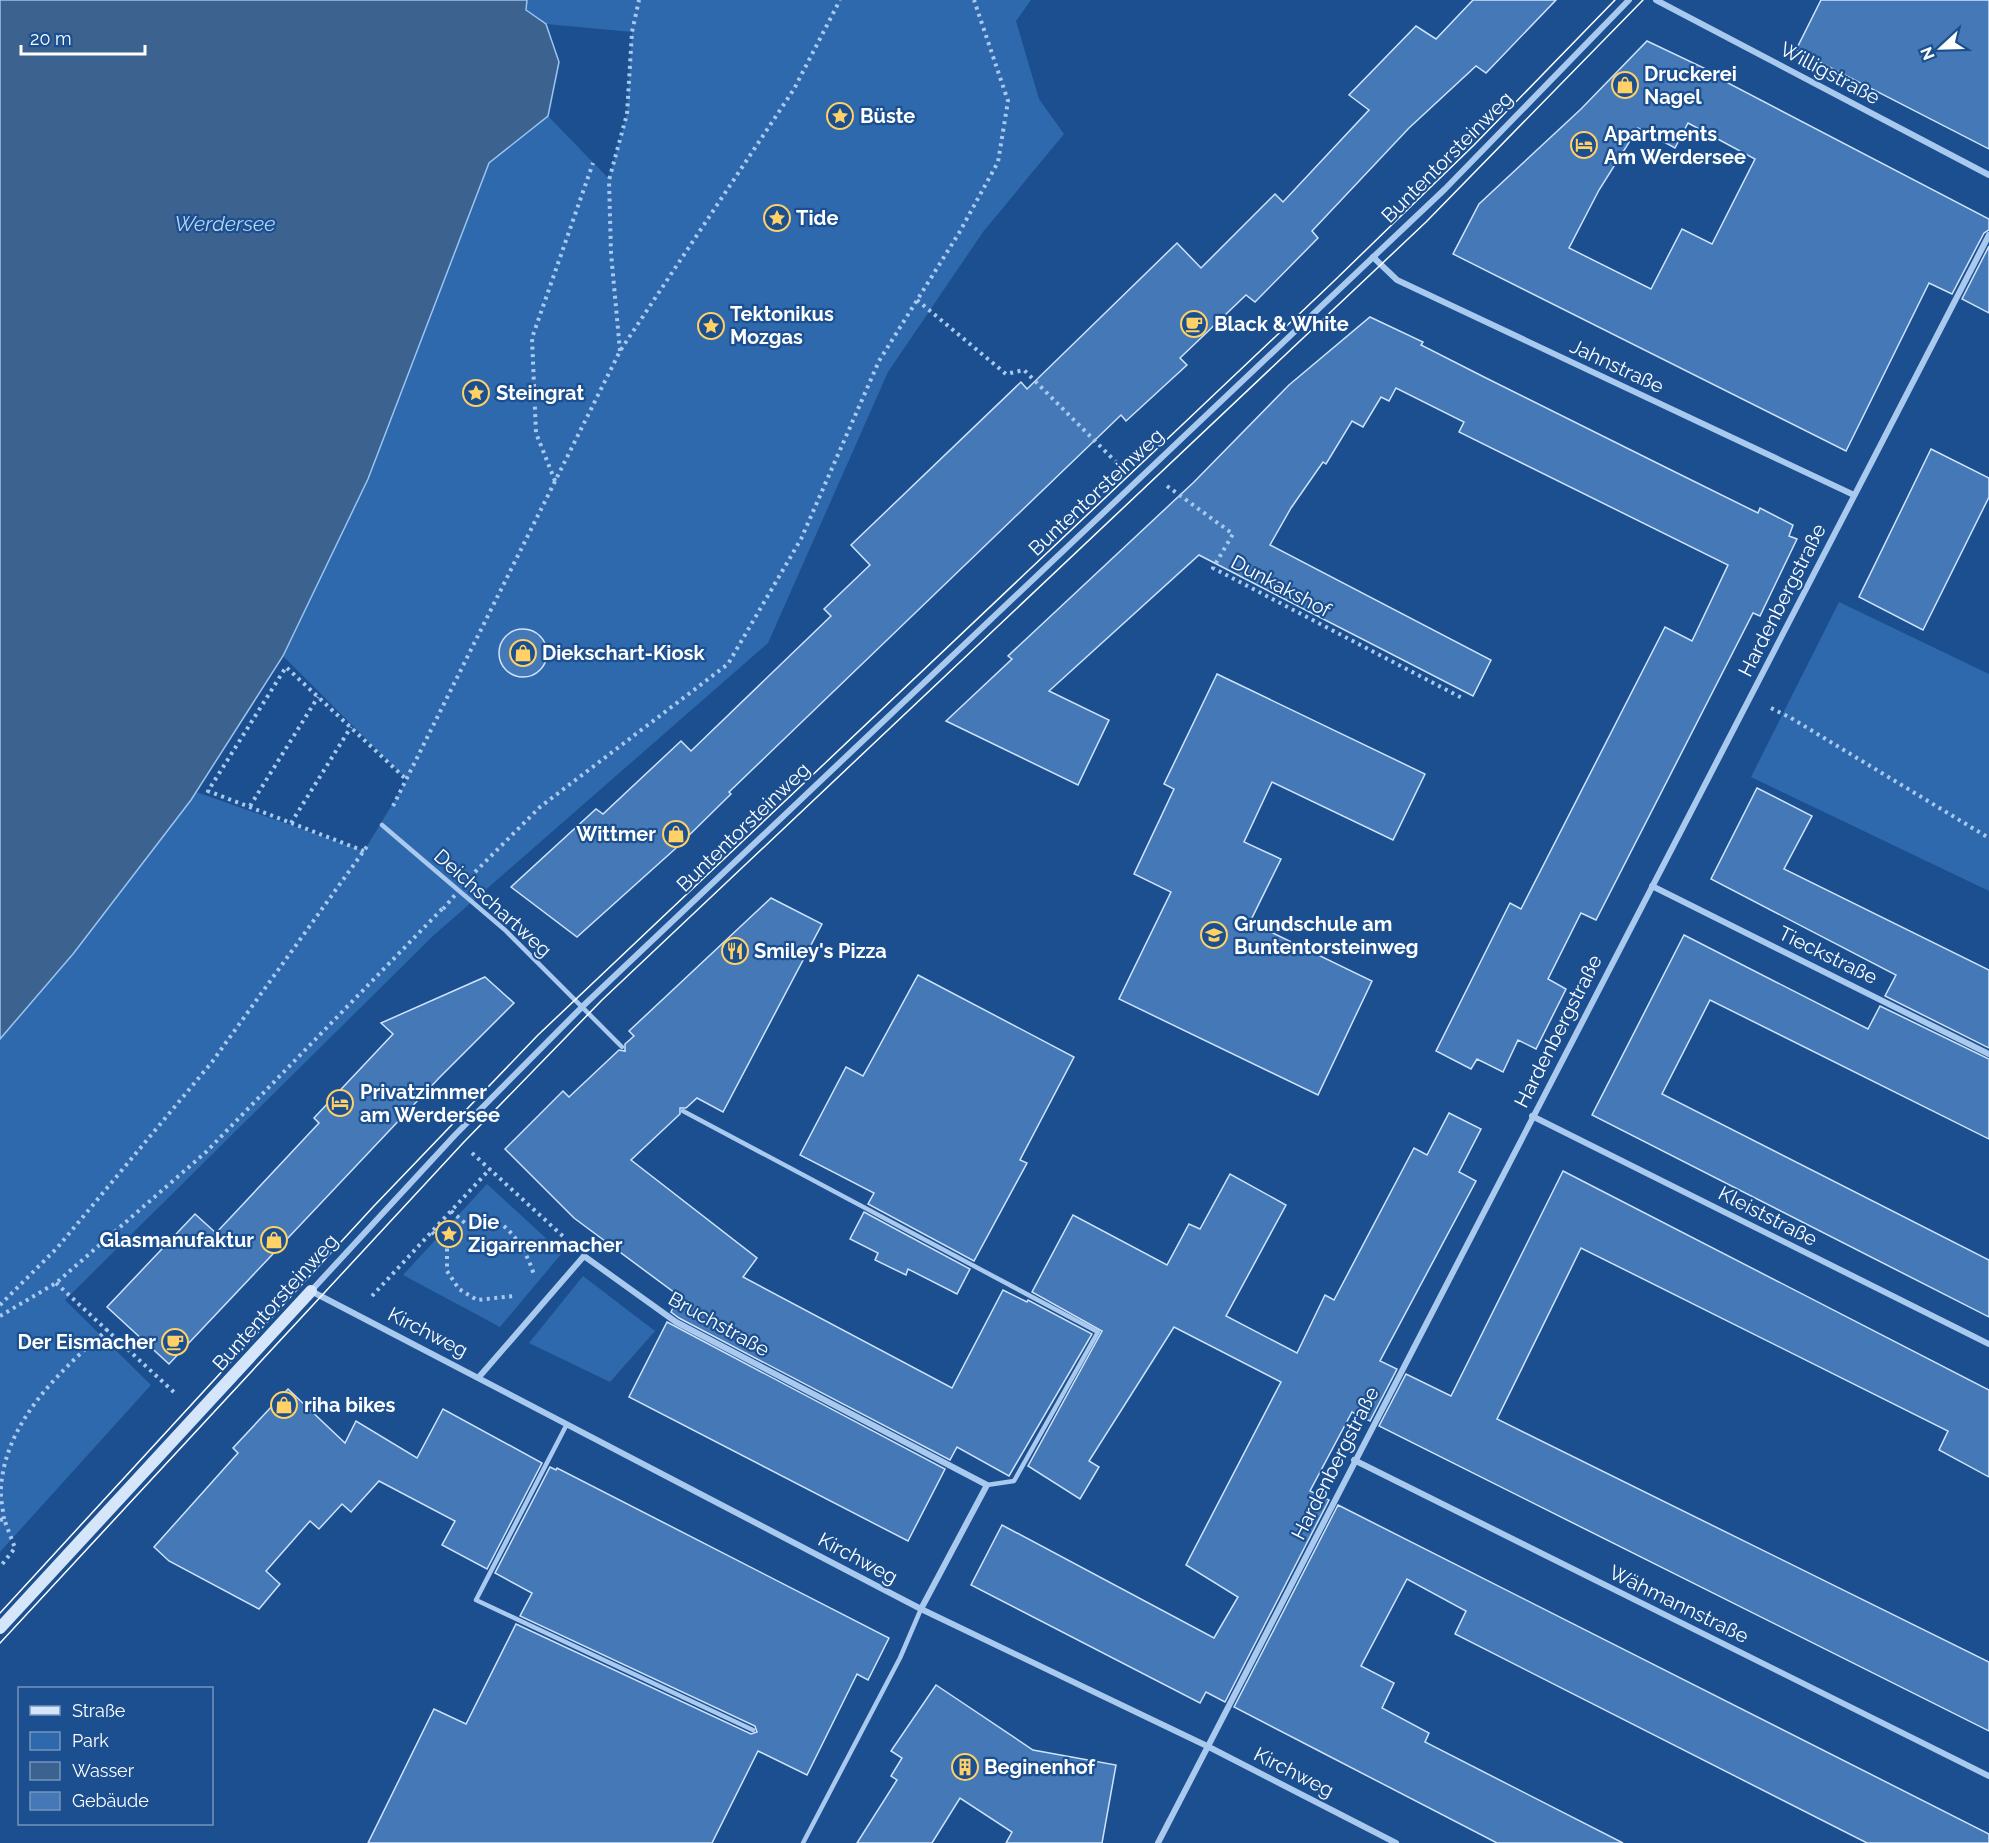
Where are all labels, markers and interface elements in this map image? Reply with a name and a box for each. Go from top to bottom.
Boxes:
scale bar [21,18,146,56]
north arrow [1911,18,1971,78]
text: 20 m [30,28,72,49]
street label: Willigstraße [1776,37,1884,110]
text: N [1916,44,1939,63]
place label: Druckerei Nagel [1644,62,1737,109]
shop icon: Druckerei Nagel [1610,70,1640,100]
street label: Buntentorsteinweg [1376,86,1518,228]
place icon: Büste [825,101,855,131]
place label: Büste [860,104,915,128]
place label: Apartments Am Werdersee [1604,122,1746,169]
hotel icon: Apartments Am Werdersee [1569,130,1599,160]
place icon: Tide [762,203,792,233]
place label: Tide [796,206,838,230]
water label: Werdersee [174,211,276,236]
place label: Tektonikus Mozgas [730,302,834,349]
cafe icon: Black & White [1179,309,1209,339]
place icon: Tektonikus Mozgas [696,311,726,341]
place label: Black & White [1214,312,1349,336]
street label: Jahnstraße [1566,334,1668,398]
place icon: Steingrat [461,378,491,408]
place label: Steingrat [496,381,584,405]
street label: Buntentorsteinweg [1024,423,1168,561]
street label: Hardenbergstraße [1733,519,1831,680]
street label: Dunkakshof [1227,550,1336,623]
shop icon: Diekschart-Kiosk [508,638,538,668]
place label: Diekschart-Kiosk [542,641,705,665]
street label: Buntentorsteinweg [671,757,815,897]
shop icon: Wittmer [661,819,691,849]
place label: Wittmer [576,822,656,846]
street label: Deichschartweg [429,844,557,962]
place label: Grundschule am Buntentorsteinweg [1234,912,1418,959]
school or university icon: Grundschule am Buntentorsteinweg [1199,920,1229,950]
street label: Tieckstraße [1775,921,1882,989]
restaurant icon: Smiley's Pizza [720,936,750,966]
place label: Smiley's Pizza [754,939,887,963]
street label: Hardenbergstraße [1509,950,1607,1111]
place label: Privatzimmer am Werdersee [360,1080,500,1127]
hotel icon: Privatzimmer am Werdersee [325,1088,355,1118]
street label: Kleiststraße [1715,1181,1822,1251]
place label: Die Zigarrenmacher [468,1210,623,1257]
place icon: Die Zigarrenmacher [434,1219,464,1249]
shop icon: Glasmanufaktur [259,1225,289,1255]
place label: Glasmanufaktur [99,1228,254,1252]
street label: Buntentorsteinweg [207,1229,343,1375]
street label: Bruchstraße [664,1286,774,1362]
street label: Kirchweg [384,1302,472,1362]
cafe icon: Der Eismacher [160,1327,190,1357]
place label: Der Eismacher [17,1330,156,1354]
street label: Hardenbergstraße [1286,1382,1384,1543]
shop icon: riha bikes [269,1390,299,1420]
place label: riha bikes [304,1393,396,1417]
street label: Kirchweg [814,1527,902,1589]
street label: Wähmannstraße [1605,1560,1753,1648]
legend [18,1687,213,1825]
text: Straße [72,1700,126,1721]
text: Park [72,1730,109,1751]
street label: Kirchweg [1250,1742,1338,1802]
building icon: Beginenhof [950,1752,980,1782]
place label: Beginenhof [984,1755,1096,1779]
text: Wasser [72,1760,135,1781]
text: Gebäude [72,1790,149,1811]

